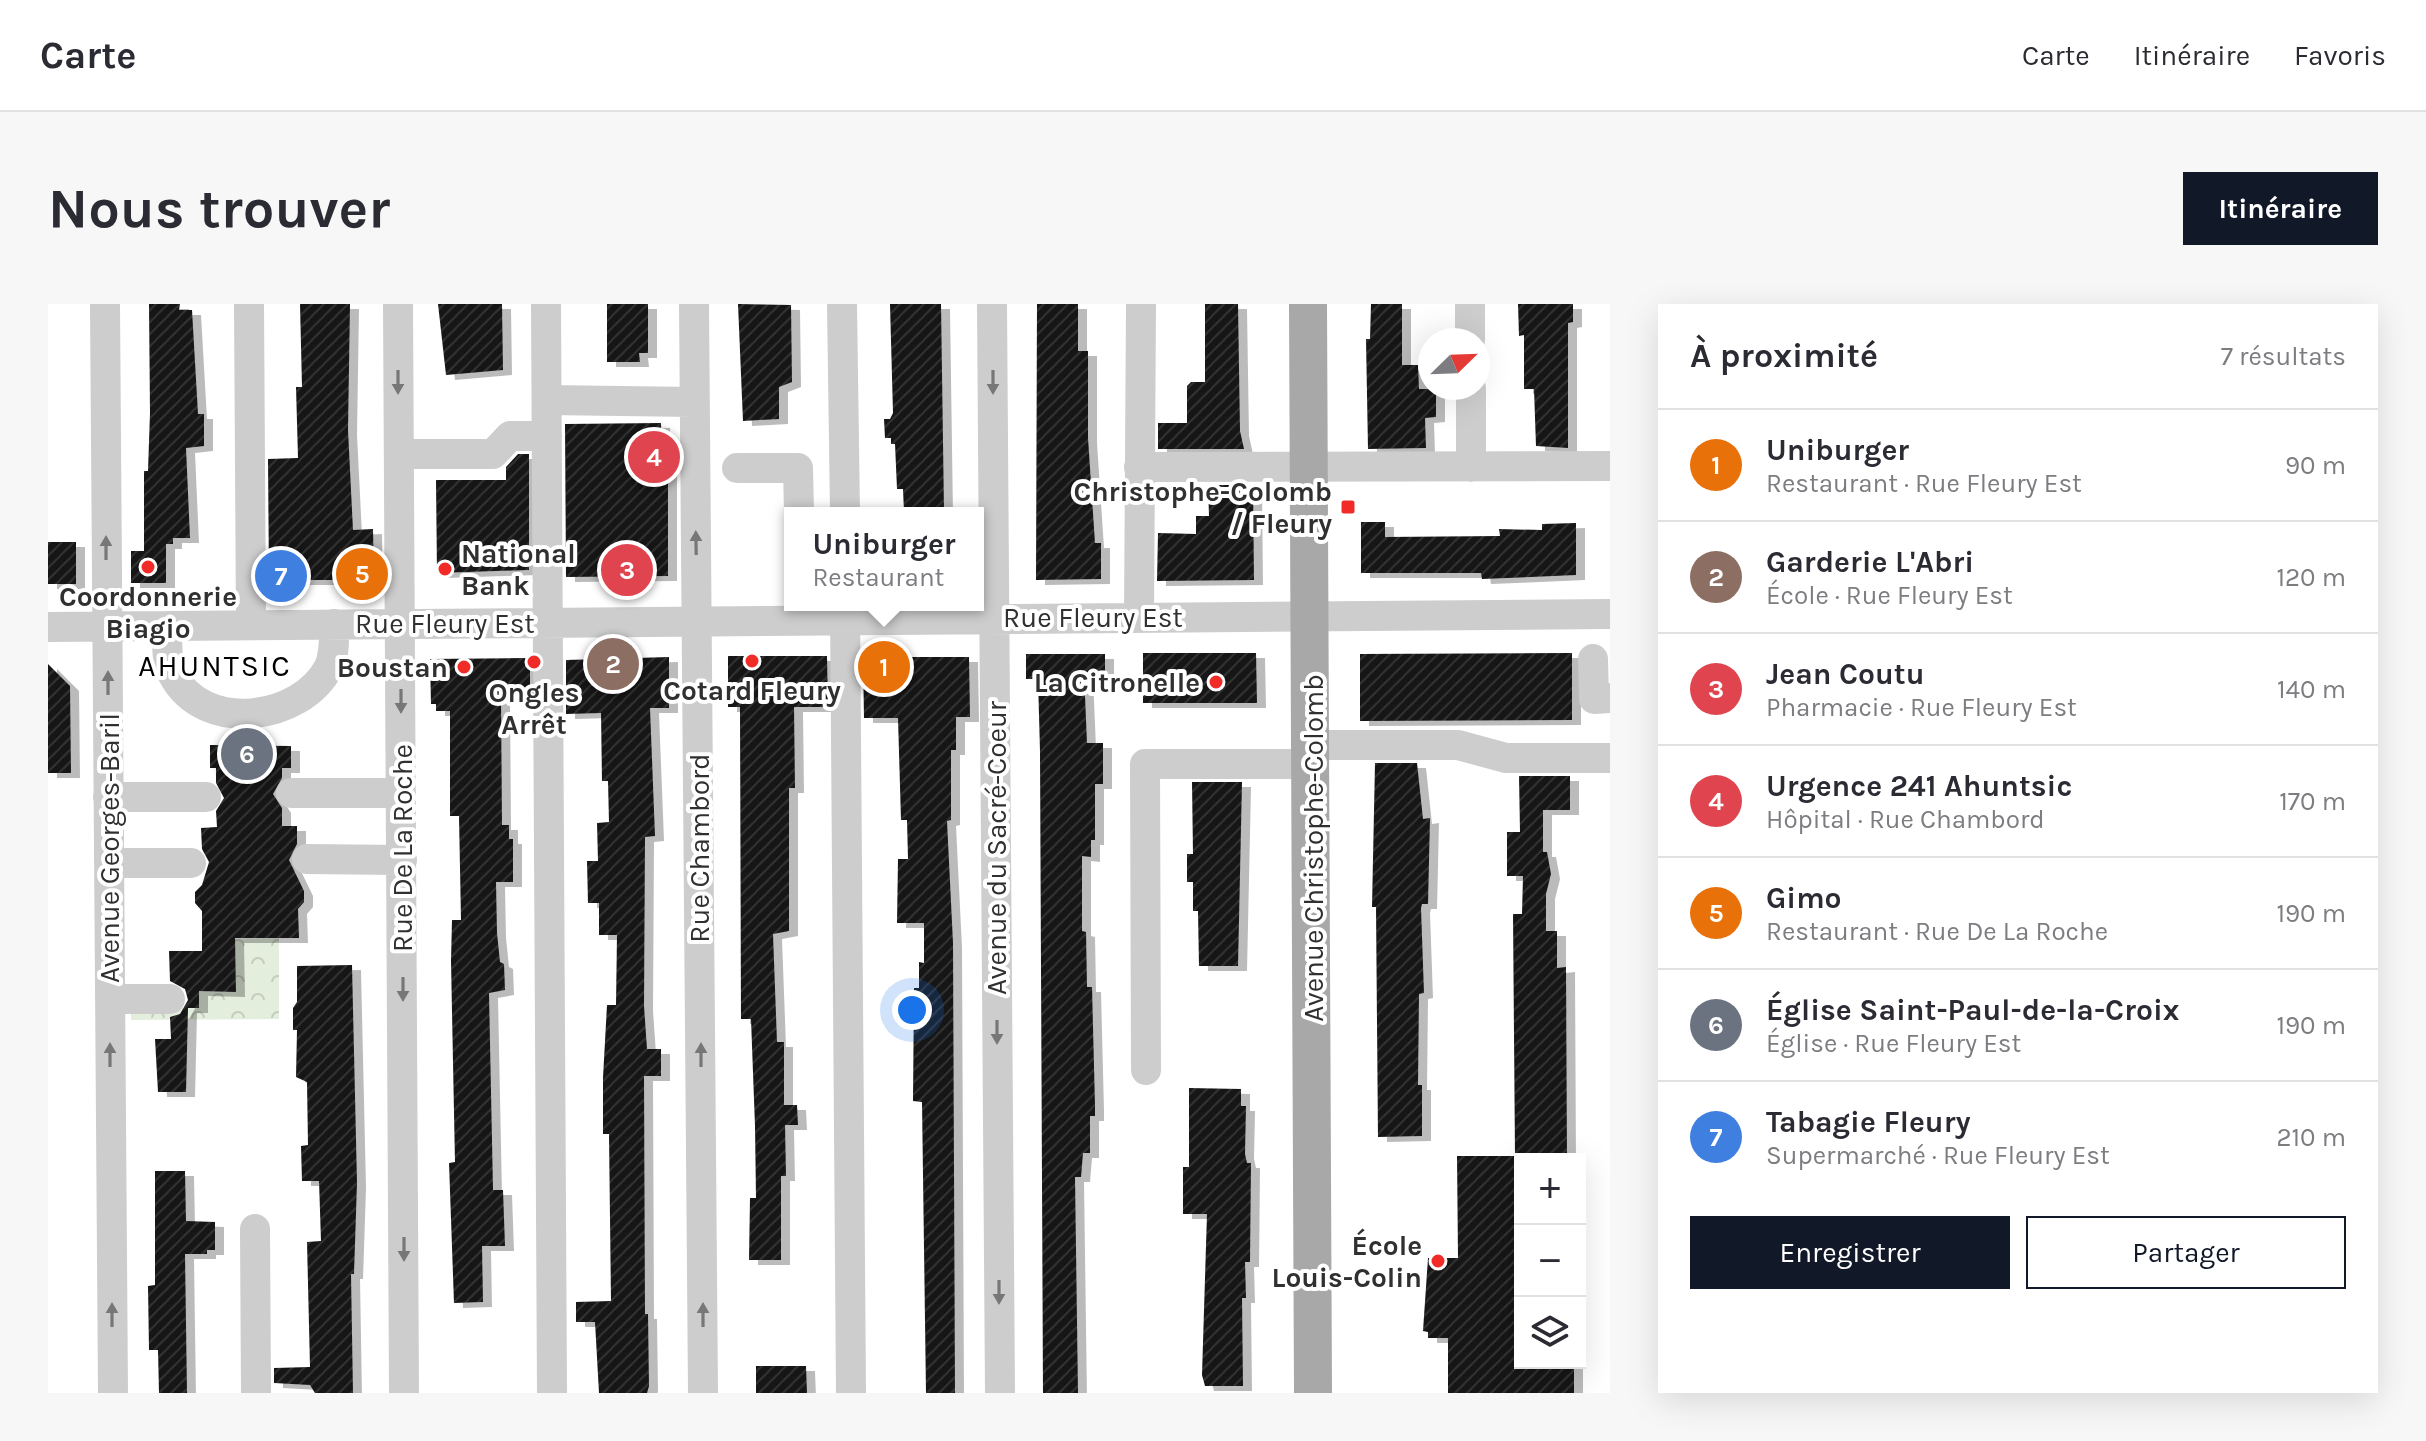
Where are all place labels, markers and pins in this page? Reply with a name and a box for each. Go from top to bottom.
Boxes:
pin: 4 [628,427,680,487]
place label: Christophe-Colomb / Fleury [1073,475,1332,540]
marker: Christophe-Colomb / Fleury [1339,498,1357,516]
place label: National Bank [461,537,576,602]
pin: 3 [601,540,653,600]
pin: 5 [336,544,388,604]
pin: 7 [255,546,307,606]
marker: Coordonnerie Biagio [139,558,157,576]
marker: National Bank [436,560,454,578]
place label: Coordonnerie Biagio [59,580,237,645]
pin: 2 [587,634,639,694]
pin: 1 [858,637,910,697]
place label: Boustan [337,651,448,684]
marker: Cotard Fleury [743,652,761,670]
marker: Ongles Arrêt [525,653,543,671]
marker: Boustan [455,658,473,676]
place label: La Citronelle [1034,666,1200,699]
marker: La Citronelle [1207,673,1225,691]
place label: Cotard Fleury [663,674,841,707]
place label: Ongles Arrêt [489,676,580,741]
pin: 6 [221,724,273,784]
place label: École Louis-Colin [1272,1228,1422,1294]
marker: École Louis-Colin [1429,1252,1447,1270]

